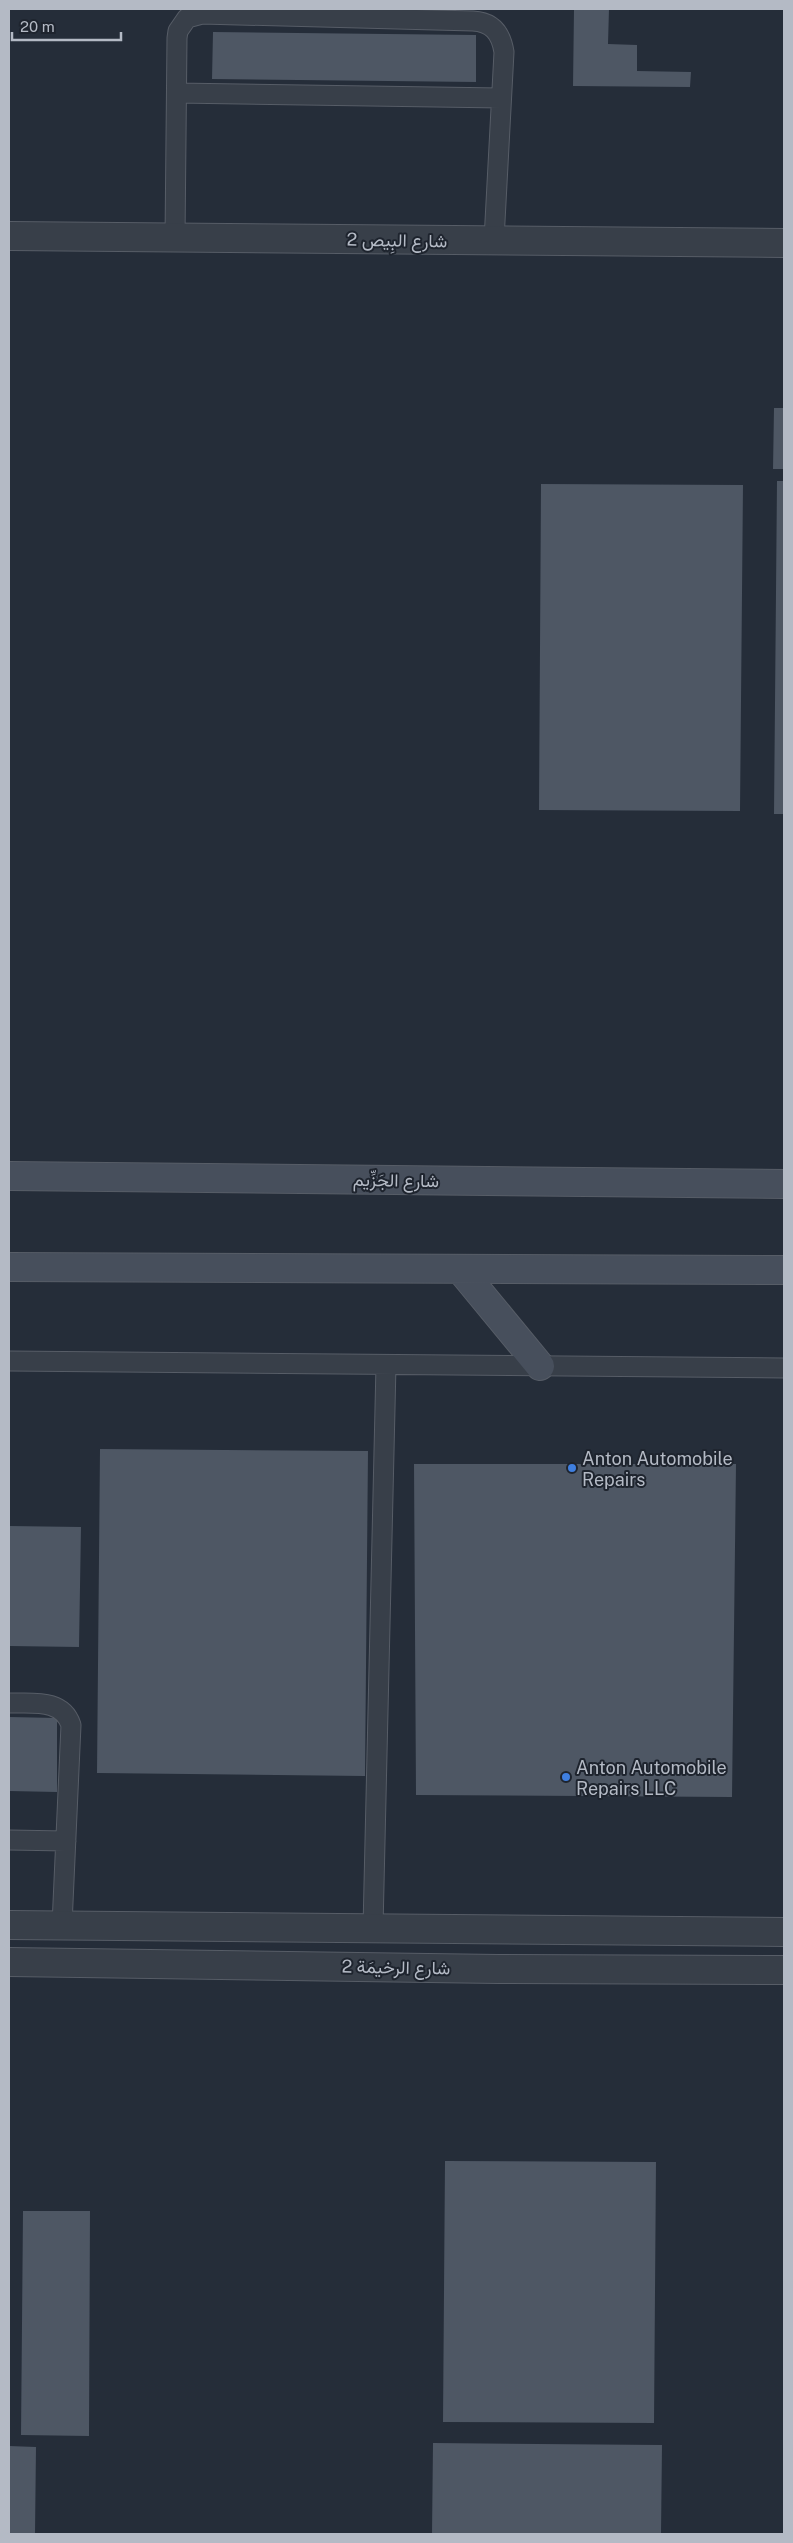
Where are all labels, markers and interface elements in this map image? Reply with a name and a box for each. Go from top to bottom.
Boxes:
scale bar [12,10,121,42]
text: 20 m [20,18,55,35]
street label: شارع البِيص 2 [346,229,448,255]
street label: شارع الجَزِّيم [353,1169,439,1193]
place label: Anton Automobile Repairs [582,1448,733,1490]
marker: Anton Automobile Repairs [566,1462,578,1474]
place label: Anton Automobile Repairs LLC [576,1757,727,1799]
marker: Anton Automobile Repairs LLC [560,1771,572,1783]
street label: شارع الرخيمَة 2 [341,1956,451,1980]

